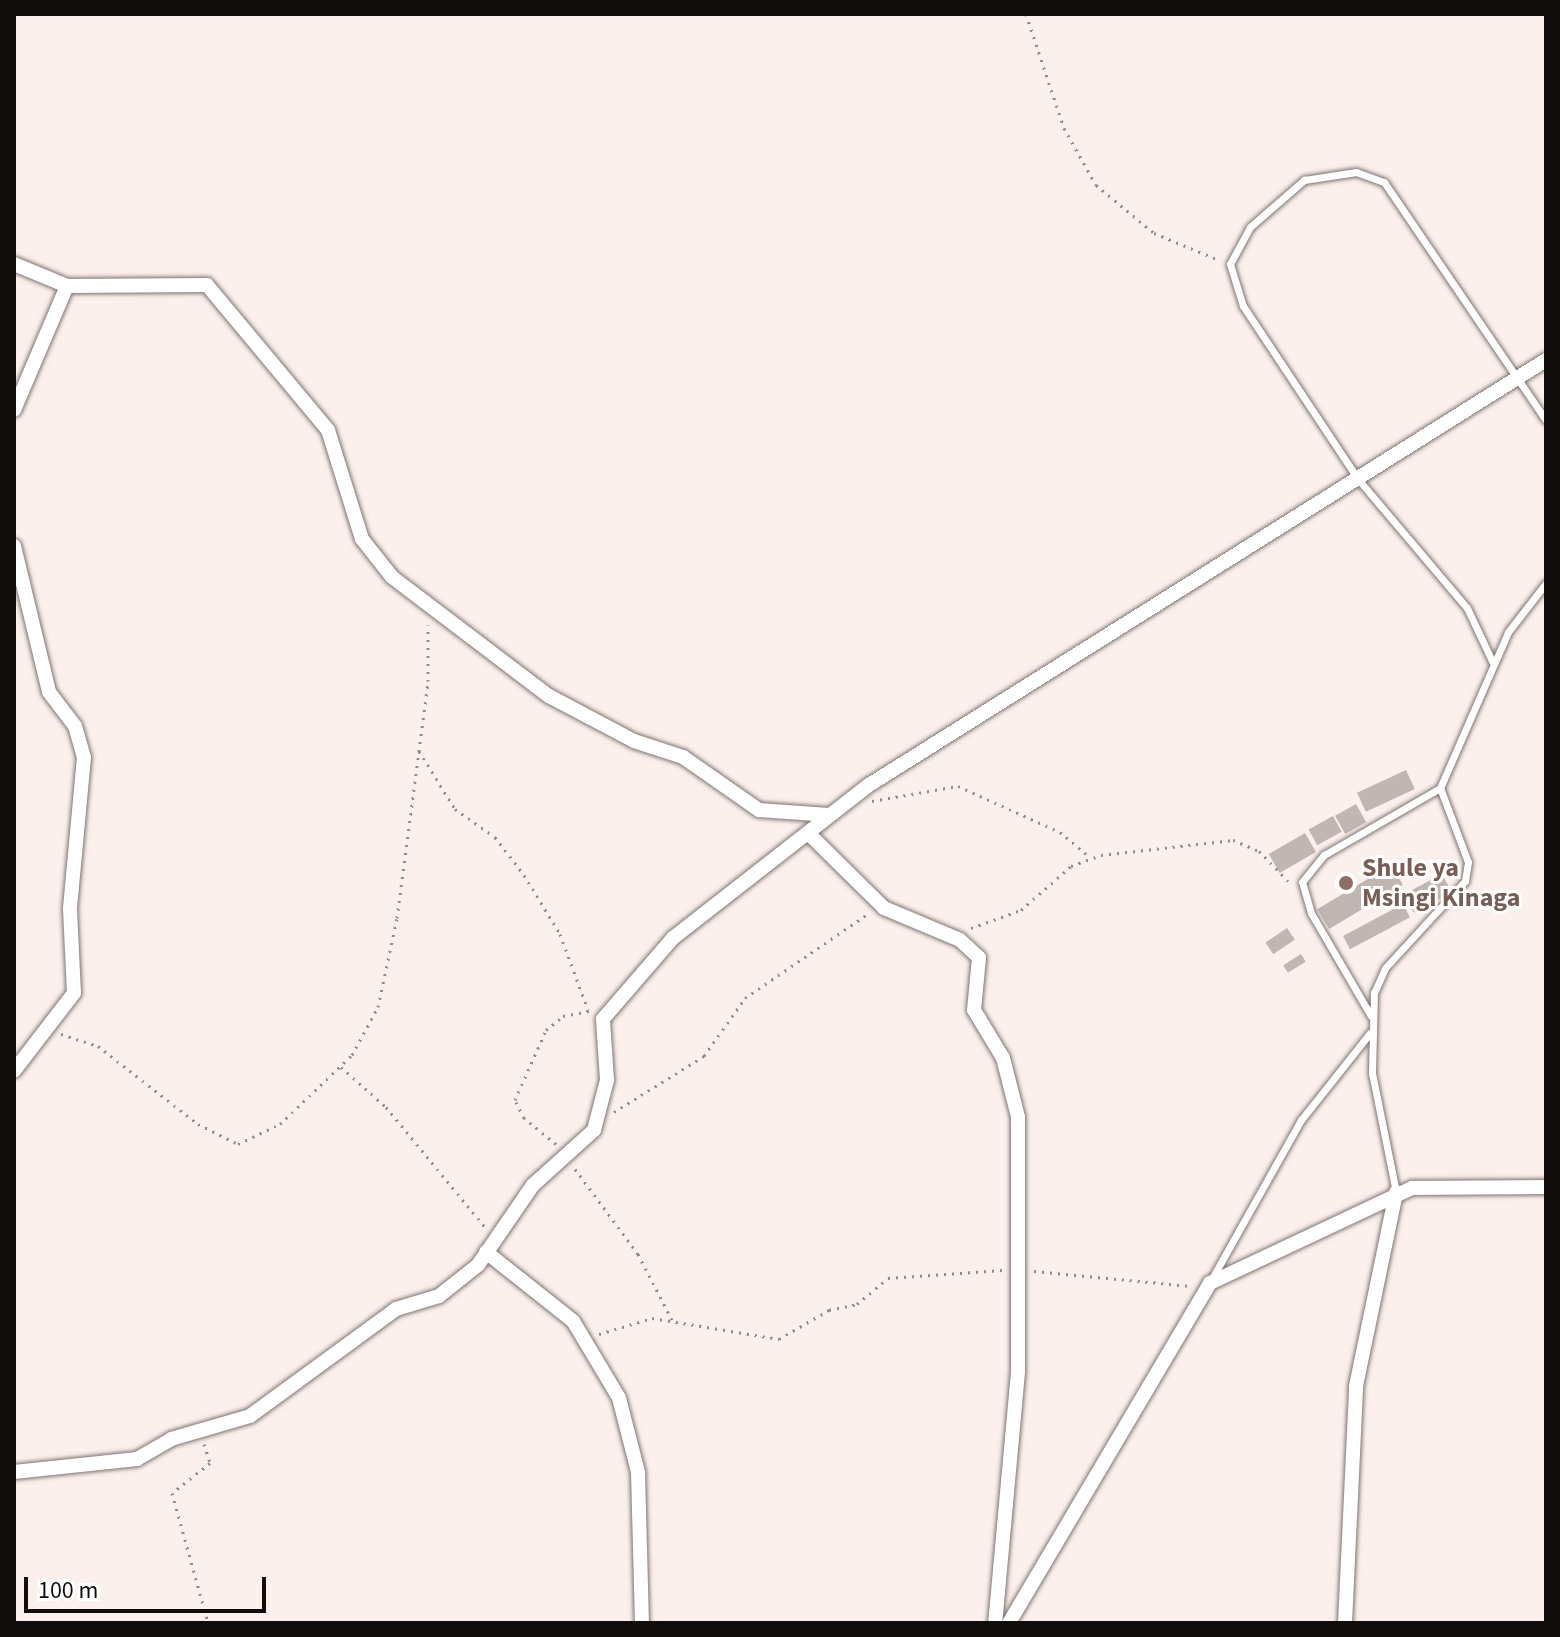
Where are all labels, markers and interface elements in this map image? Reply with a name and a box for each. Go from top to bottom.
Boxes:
place label: Shule ya Msingi Kinaga [1362,852,1520,914]
marker: Shule ya Msingi Kinaga [1337,874,1355,892]
scale bar [28,1561,270,1611]
text: 100 m [38,1573,98,1608]

